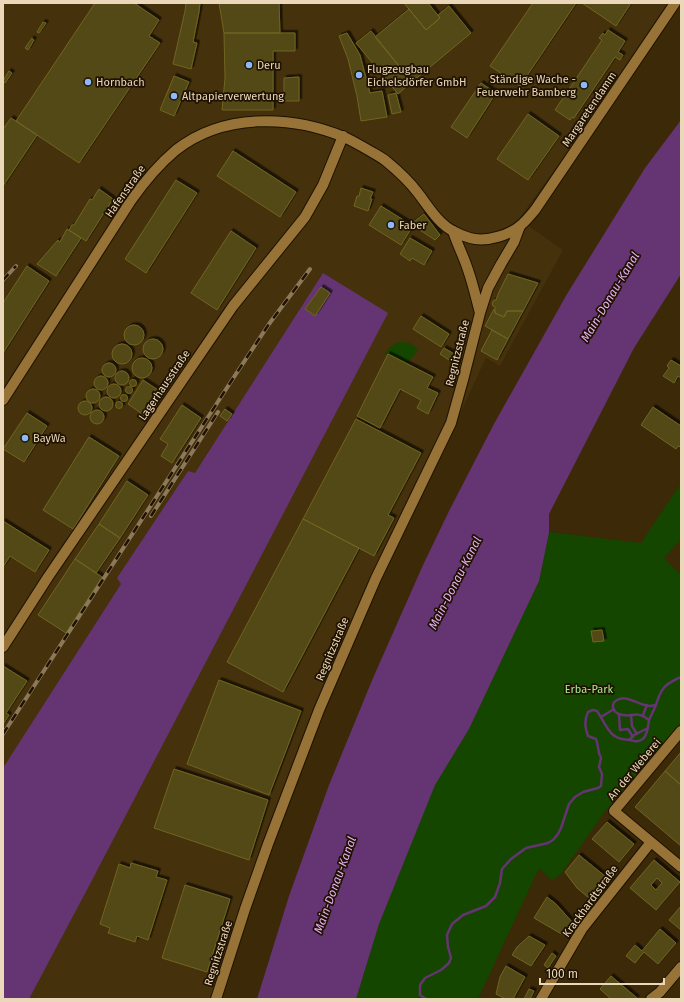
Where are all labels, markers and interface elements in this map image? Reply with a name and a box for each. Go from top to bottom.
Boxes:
place label: Deru [257,59,281,72]
marker: Deru [244,60,254,70]
place label: Flugzeugbau Eichelsdörfer GmbH [367,63,466,89]
street label: Margaretendamm [560,69,619,149]
marker: Flugzeugbau Eichelsdörfer GmbH [354,70,364,80]
place label: Ständige Wache - Feuerwehr Bamberg [476,73,576,99]
place label: Hornbach [96,76,145,89]
marker: Hornbach [83,77,93,87]
marker: Ständige Wache - Feuerwehr Bamberg [579,80,589,90]
place label: Altpapierverwertung [182,90,284,103]
marker: Altpapierverwertung [169,91,179,101]
street label: Hafenstraße [103,163,148,220]
place label: Faber [399,219,427,232]
marker: Faber [386,220,396,230]
water label: Main-Donau-Kanal [578,250,642,344]
street label: Regnitzstraße [443,319,472,388]
street label: Lagerhausstraße [136,348,193,423]
place label: BayWa [33,432,66,445]
marker: BayWa [20,433,30,443]
water label: Main-Donau-Kanal [426,534,484,632]
street label: Regnitzstraße [313,615,352,683]
park label: Erba-Park [565,683,614,696]
street label: An der Weberei [605,736,664,803]
water label: Main-Donau-Kanal [311,835,359,935]
street label: Krackhardtstraße [560,863,621,940]
street label: Regnitzstraße [202,919,235,987]
scale bar [540,960,664,986]
text: 100 m [546,967,578,981]

